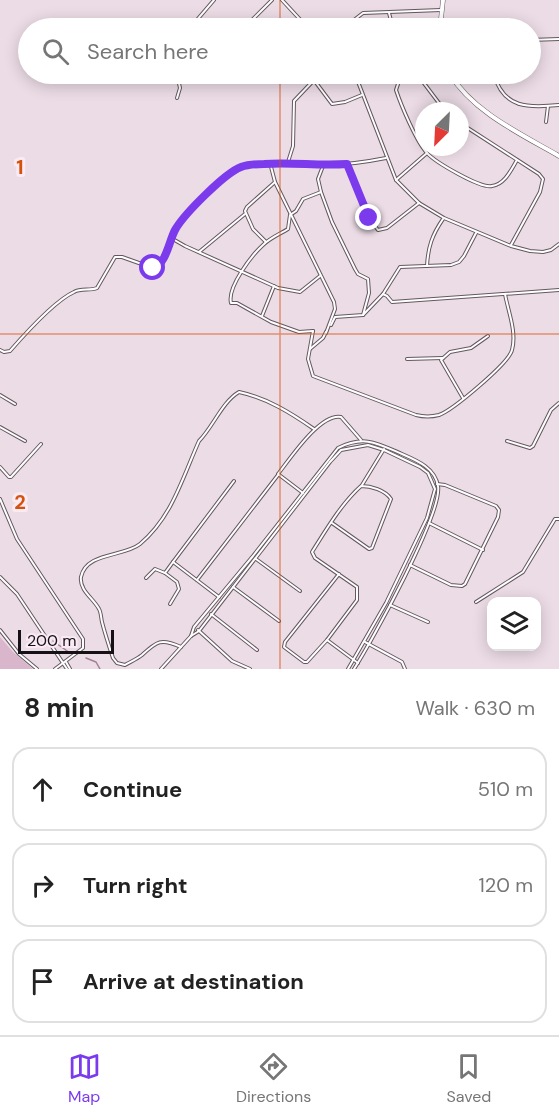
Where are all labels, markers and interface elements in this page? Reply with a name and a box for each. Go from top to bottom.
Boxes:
search box [18,18,541,84]
icon: search [39,35,72,68]
text: Search here [87,37,208,66]
north arrow [415,102,469,156]
text: 1 [16,154,24,180]
route end [355,204,381,230]
route start [139,254,165,280]
text: 2 [14,489,26,515]
map controls [487,597,541,651]
button: layers [487,597,541,651]
scale bar [18,627,114,654]
text: 200 m [27,630,76,651]
text: 8 min [24,691,94,725]
text: Walk · 630 m [415,695,535,721]
icon: ahead [26,773,59,806]
text: Continue [83,775,182,804]
text: 510 m [478,776,533,802]
icon: right [26,869,59,902]
text: Turn right [83,871,188,900]
text: 120 m [479,872,533,898]
icon: arrive [26,965,59,998]
text: Arrive at destination [83,967,304,996]
tab: Map [68,1050,101,1107]
tab: Directions [236,1050,311,1107]
tab: Saved [447,1050,491,1107]

